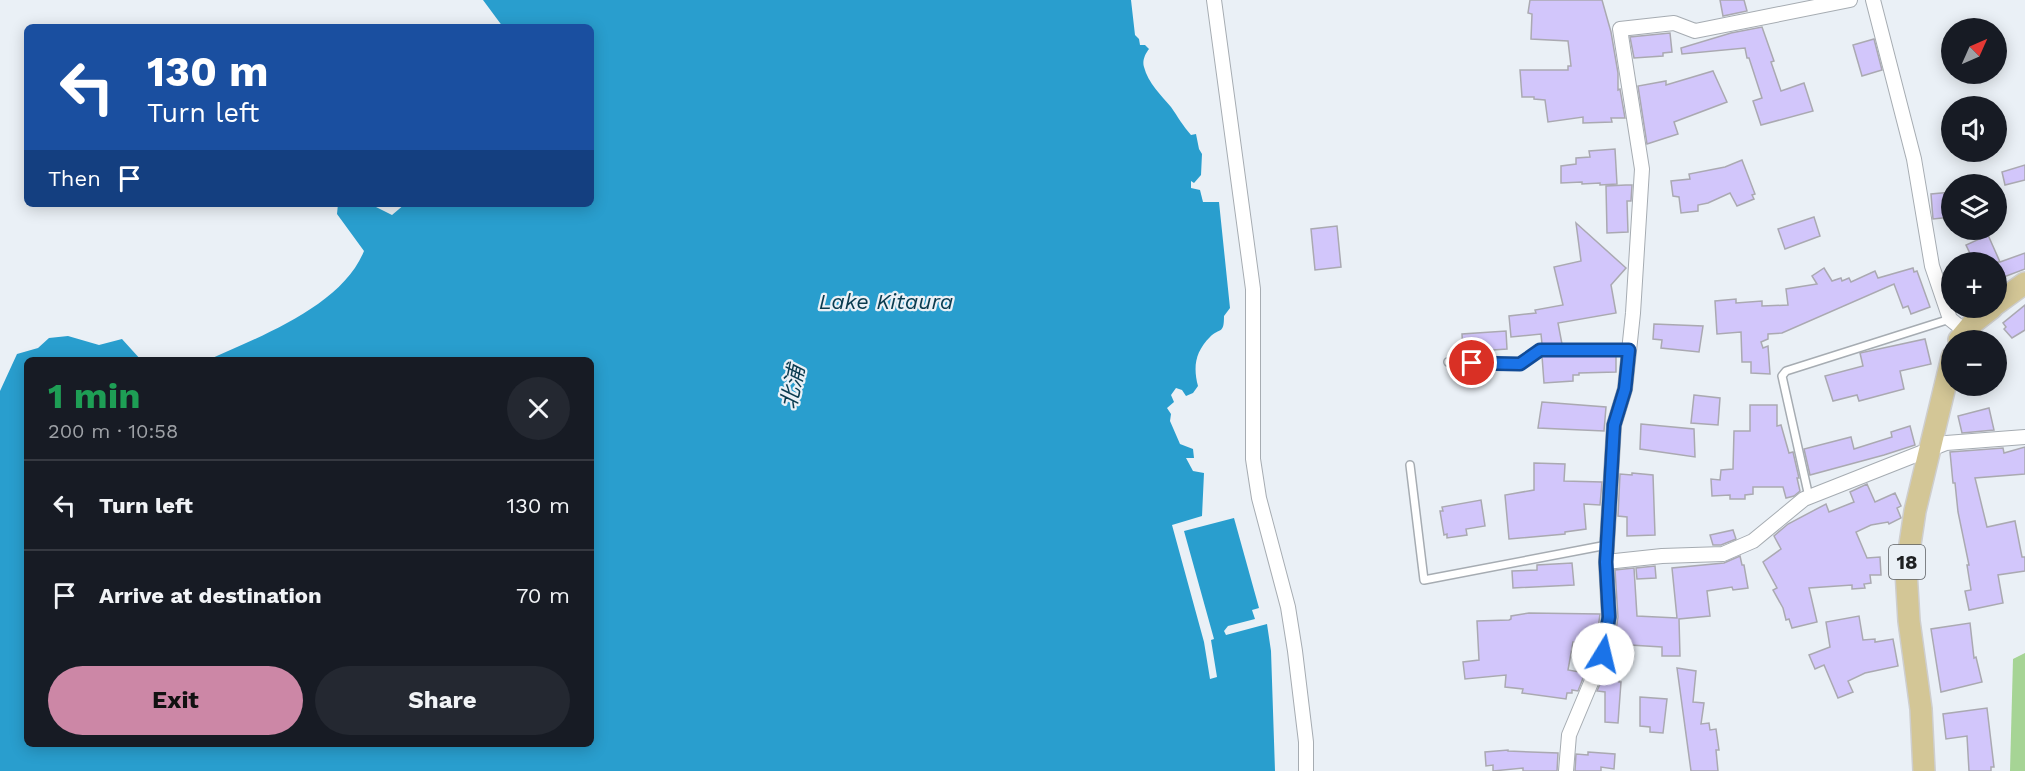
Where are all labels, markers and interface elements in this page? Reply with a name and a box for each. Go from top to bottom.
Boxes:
north arrow [1941,18,2007,84]
map controls [1941,18,2007,396]
text: 130 m [147,47,269,96]
icon: left [48,48,126,126]
button: sound [1941,96,2007,162]
text: Turn left [147,97,259,129]
icon: arrive [113,162,146,195]
text: Then [48,166,101,191]
button: layers [1941,174,2007,240]
button: + [1941,252,2007,318]
water label: Lake Kitaura [819,289,953,314]
button: − [1941,330,2007,396]
pin [1446,337,1497,388]
icon: arrive [1455,346,1488,379]
water label: 北浦 [776,360,810,411]
text: 1 min [48,375,140,417]
button: close [507,377,570,440]
text: 200 m · 10:58 [48,419,178,443]
icon: left [48,489,81,522]
text: Turn left [99,493,193,518]
text: 130 m [506,493,570,518]
road number: 18 [1889,545,1925,579]
icon: arrive [48,579,81,612]
text: Arrive at destination [99,583,322,608]
text: 70 m [516,583,570,608]
position arrow [1571,622,1635,686]
button: Exit [48,666,303,735]
button: Share [315,666,570,735]

